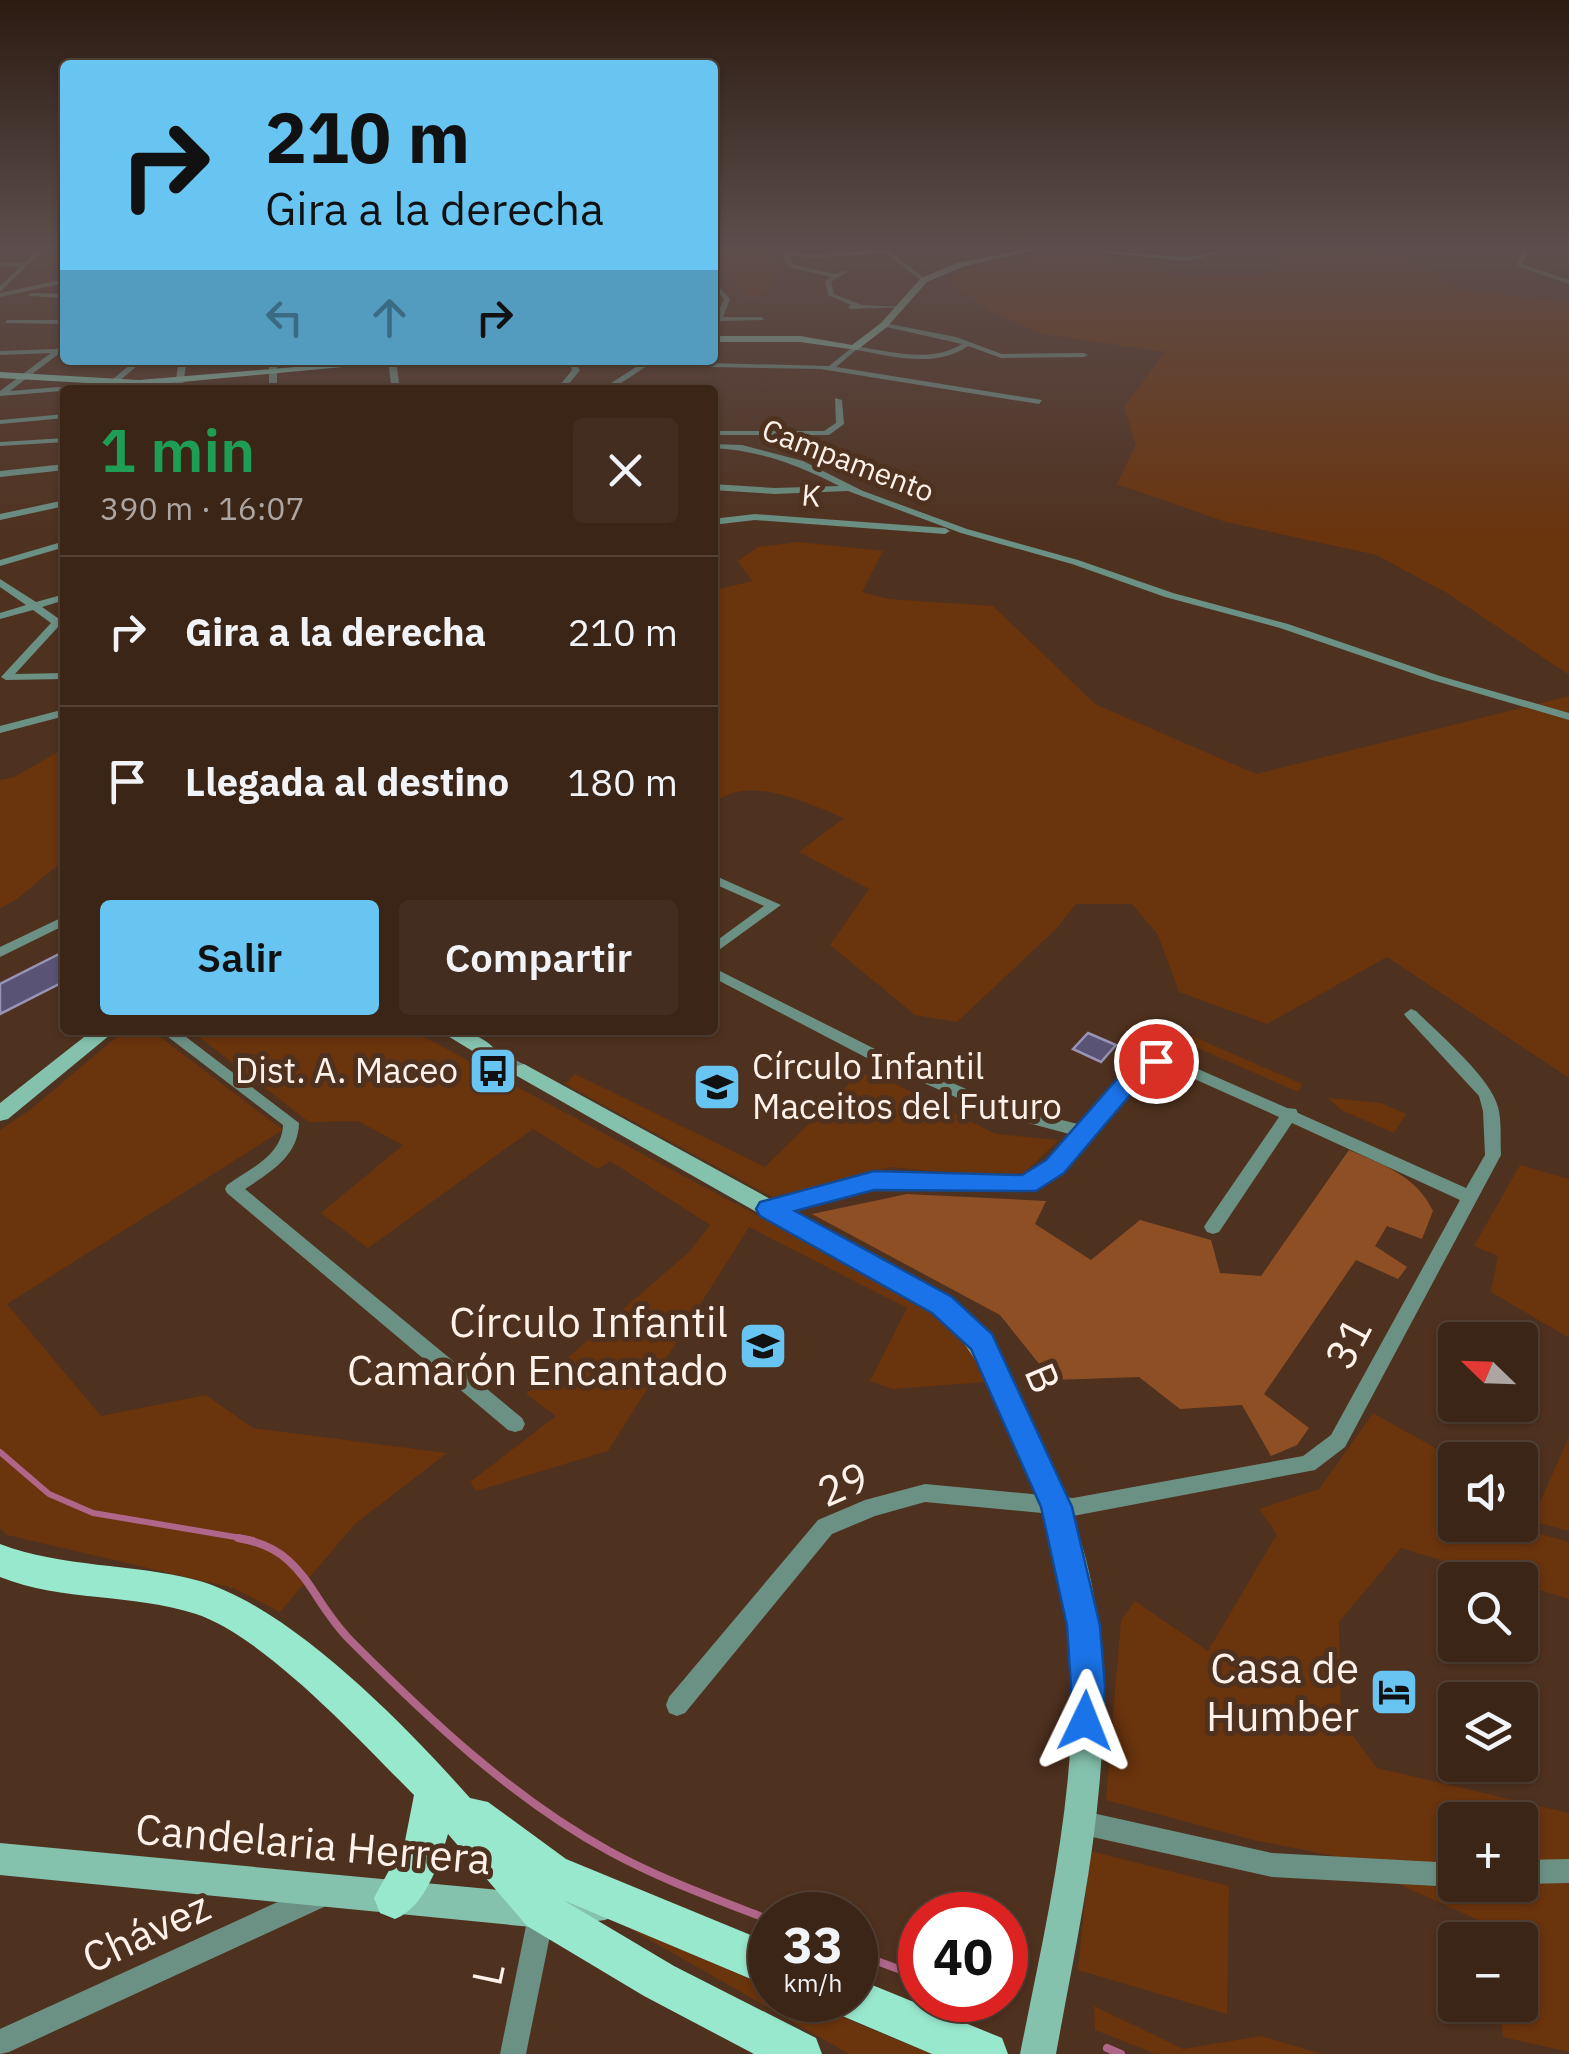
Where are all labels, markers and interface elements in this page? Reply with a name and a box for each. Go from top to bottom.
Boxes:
text: 210 m [265,91,470,182]
icon: right [100,100,230,230]
text: Gira a la derecha [265,179,604,237]
icon: left [257,290,312,345]
icon: ahead [362,290,417,345]
icon: right [467,290,522,345]
street label: Campamento [757,409,940,510]
text: 1 min [100,410,255,489]
button: close [573,418,678,523]
street label: K [800,474,822,515]
text: 390 m · 16:07 [100,487,305,529]
icon: right [100,604,155,659]
text: Gira a la derecha [185,607,486,656]
text: 210 m [567,607,678,656]
icon: arrive [100,754,155,809]
text: Llegada al destino [185,757,509,806]
text: 180 m [567,757,678,806]
button: Salir [100,900,379,1015]
button: Compartir [399,900,678,1015]
pin [1114,1019,1199,1104]
icon: arrive [1129,1034,1184,1089]
place label: Círculo Infantil Maceitos del Futuro [752,1043,1062,1129]
bus stop icon: Dist. A. Maceo [467,1045,519,1097]
place label: Dist. A. Maceo [235,1047,458,1093]
school or university icon: Círculo Infantil Maceitos del Futuro [691,1061,743,1113]
place label: Círculo Infantil Camarón Encantado [347,1294,728,1397]
street label: 31 [1311,1308,1384,1378]
school or university icon: Círculo Infantil Camarón Encantado [737,1320,789,1372]
north arrow [1438,1322,1538,1422]
map controls [1438,1322,1538,2022]
street label: B [1013,1354,1074,1401]
button: sound [1438,1442,1538,1542]
street label: 29 [809,1448,877,1519]
button: search [1438,1562,1538,1662]
place label: Casa de Humber [1206,1640,1359,1743]
hotel icon: Casa de Humber [1368,1666,1420,1718]
position arrow [1033,1669,1137,1773]
button: layers [1438,1682,1538,1782]
street label: Candelaria Herrera [133,1801,493,1886]
button: + [1438,1802,1538,1902]
street label: Chávez [73,1878,218,1985]
speed limit sign: 40 [898,1892,1028,2022]
text: 33 [783,1912,843,1977]
button: − [1438,1922,1538,2022]
street label: L [458,1958,517,1990]
text: km/h [784,1966,842,1999]

